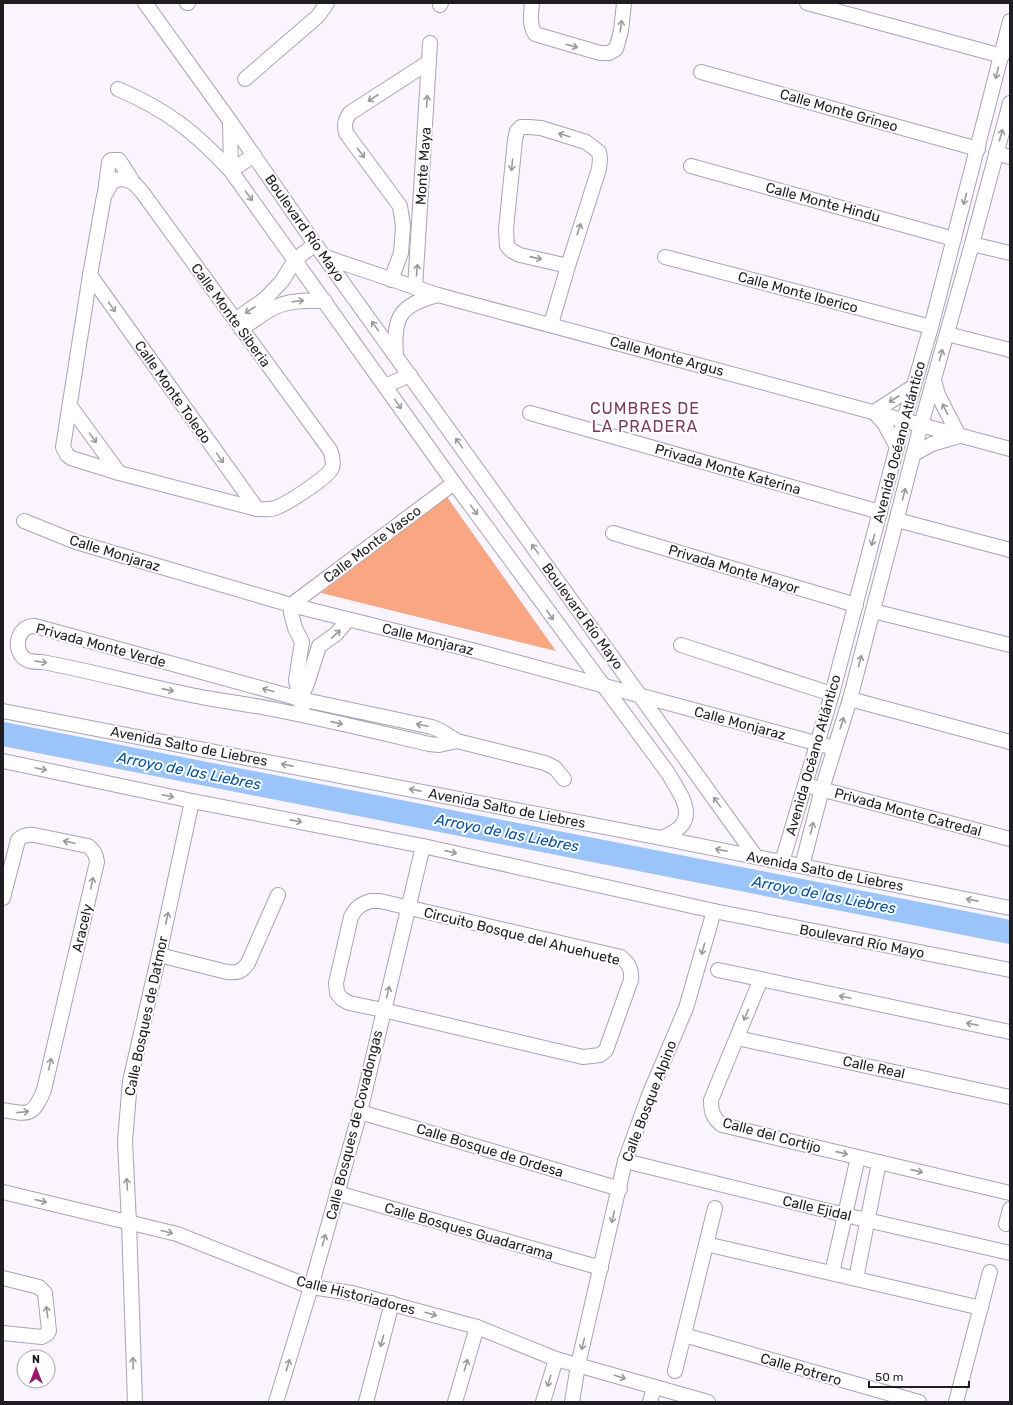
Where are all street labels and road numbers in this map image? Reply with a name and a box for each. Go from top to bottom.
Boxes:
street label: Calle Monte Grineo [778,85,900,135]
street label: Monte Maya [412,126,435,206]
street label: Boulevard Río Mayo [261,171,348,285]
street label: Calle Monte Hindu [764,179,882,226]
street label: Calle Monte Siberia [187,260,274,370]
street label: Calle Monte Iberico [736,268,860,317]
street label: Calle Monte Argus [608,333,726,380]
street label: Calle Monte Toledo [131,338,214,447]
street label: Avenida Océano Atlántico [870,359,929,525]
street label: Privada Monte Katerina [653,441,803,498]
street label: Calle Monte Vasco [320,502,425,587]
street label: Calle Monjaraz [67,532,162,575]
street label: Privada Monte Mayor [666,541,802,598]
street label: Boulevard Río Mayo [538,560,627,673]
street label: Privada Monte Verde [34,620,168,671]
street label: Calle Monjaraz [380,620,476,659]
street label: Avenida Océano Atlántico [782,673,845,838]
street label: Calle Monjaraz [692,703,788,744]
street label: Avenida Salto de Liebres [109,723,269,770]
street label: Avenida Salto de Liebres [427,785,587,832]
street label: Privada Monte Catredal [832,785,983,840]
street label: Avenida Salto de Liebres [745,848,905,895]
street label: Aracely [69,902,96,954]
street label: Circuito Bosque del Ahuehuete [422,904,622,969]
street label: Boulevard Río Mayo [798,921,926,962]
street label: Calle Bosques de Datmor [121,934,172,1098]
street label: Calle Bosques de Covadongas [323,1029,386,1222]
street label: Calle Bosque Alpino [619,1038,680,1164]
street label: Calle Real [841,1053,907,1082]
street label: Calle del Cortijo [721,1114,823,1157]
street label: Calle Bosque de Ordesa [414,1120,565,1181]
street label: Calle Ejidal [781,1192,853,1225]
street label: Calle Bosques Guadarrama [382,1199,555,1264]
street label: Calle Historiadores [295,1272,417,1319]
street label: Calle Potrero [758,1350,843,1389]

